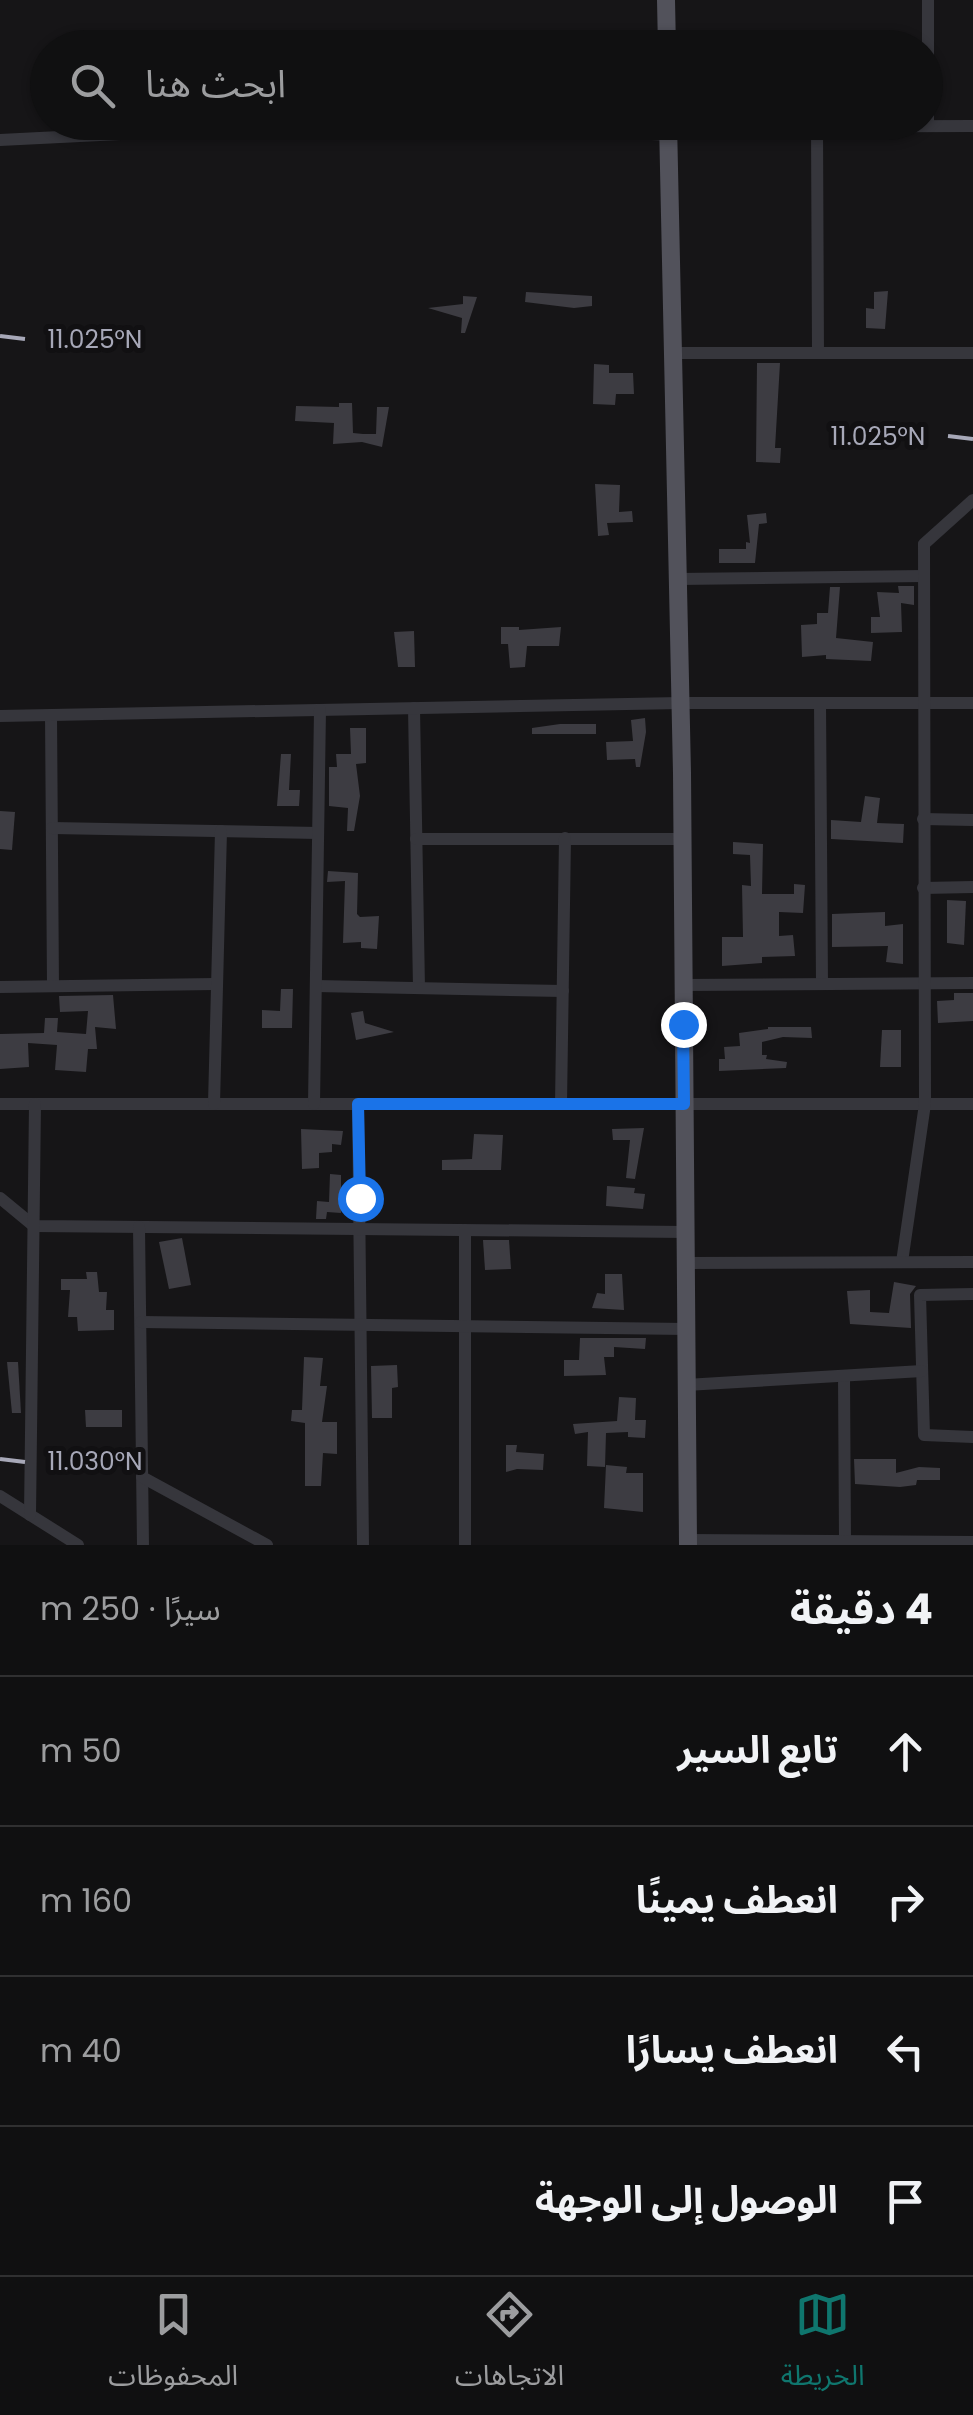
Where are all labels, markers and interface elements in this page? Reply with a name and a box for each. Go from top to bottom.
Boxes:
search box [30,30,943,140]
text: ابحث هنا [145,57,286,110]
icon: search [65,58,120,113]
text: 11.025°N [48,322,142,357]
text: 11.025°N [831,419,925,454]
route end [661,1002,707,1048]
route start [338,1176,384,1222]
text: 11.030°N [47,1444,143,1479]
text: 4 دقيقة [790,1580,933,1639]
text: سيرًا · 250 m [40,1586,221,1631]
text: تابع السير [677,1723,838,1776]
icon: ahead [878,1724,933,1779]
text: 50 m [40,1728,122,1773]
text: انعطف يمينًا [636,1873,838,1926]
icon: right [878,1874,933,1929]
text: 160 m [40,1878,132,1923]
text: انعطف يسارًا [626,2023,838,2076]
icon: left [878,2024,933,2079]
text: 40 m [40,2028,122,2073]
text: الوصول إلى الوجهة [535,2173,838,2226]
icon: arrive [878,2174,933,2229]
tab: المحفوظات [108,2287,238,2406]
tab: الاتجاهات [455,2287,564,2406]
tab: الخريطة [781,2287,865,2406]

